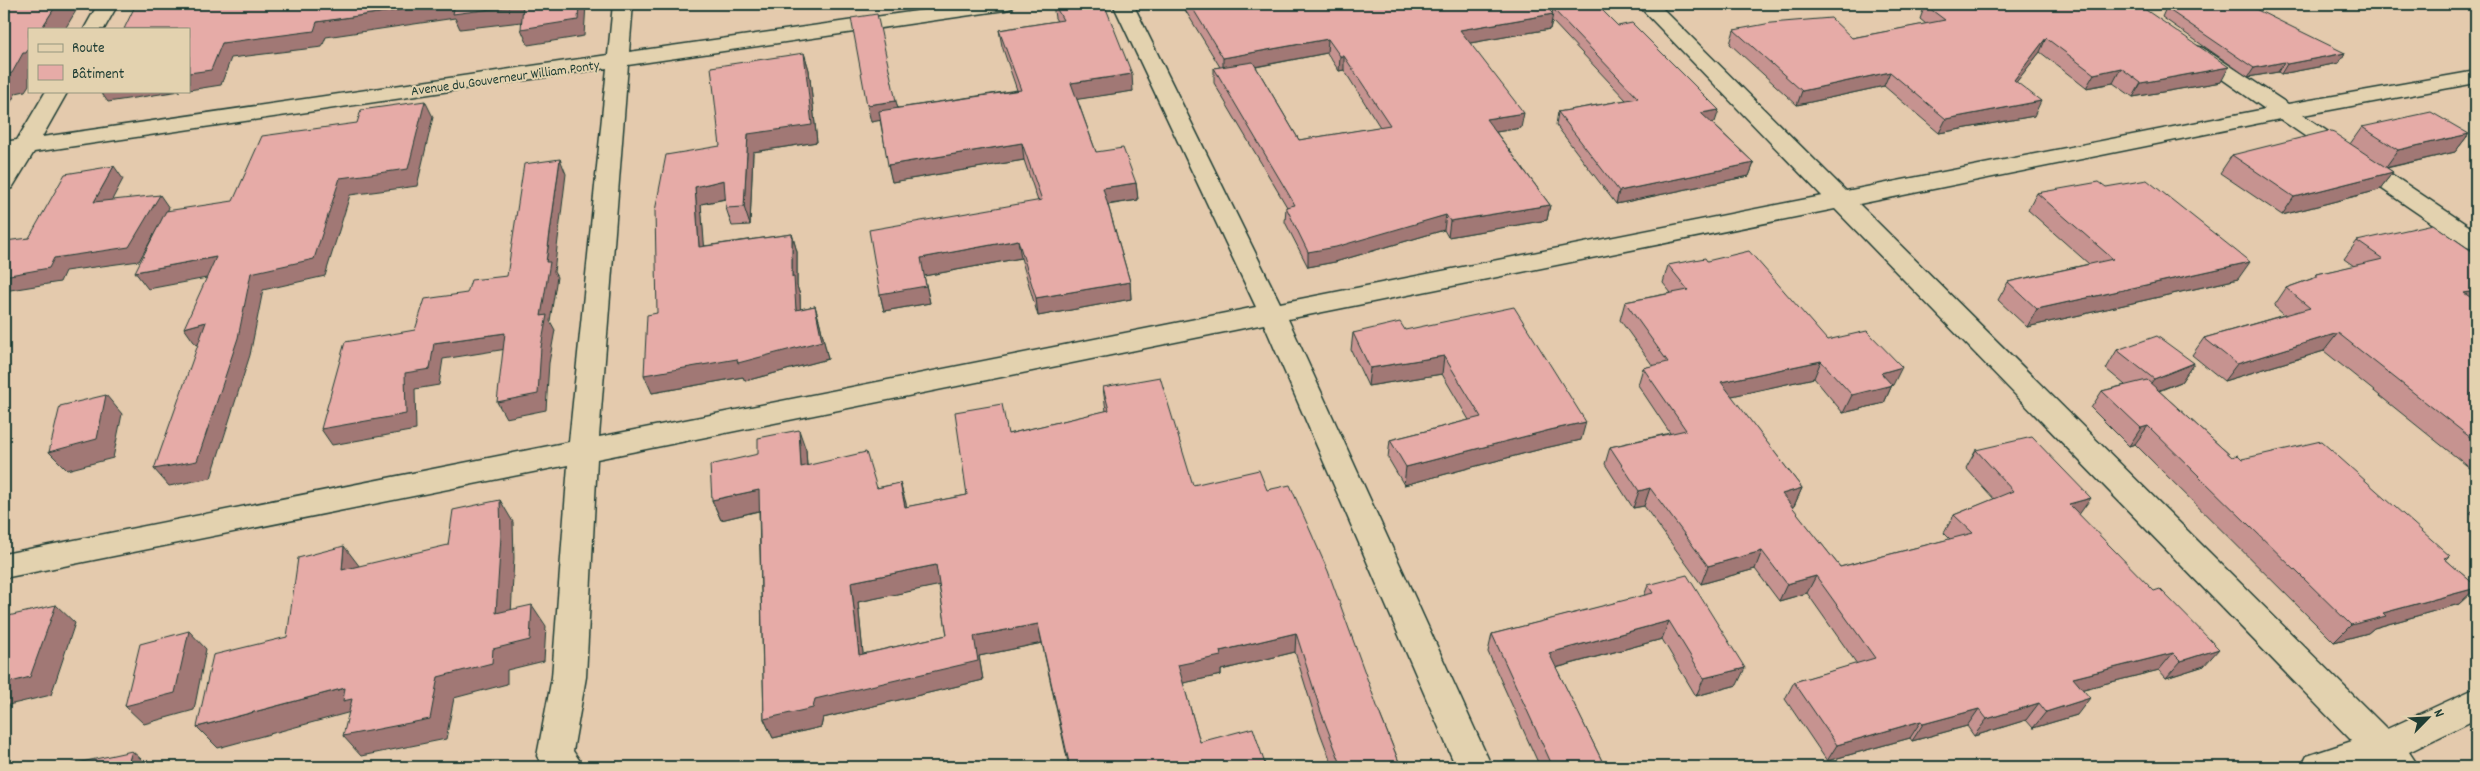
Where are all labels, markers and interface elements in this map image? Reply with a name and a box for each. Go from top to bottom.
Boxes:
legend [28,28,190,92]
text: Route [72,38,105,60]
street label: Avenue du Gouverneur William Ponty [410,56,601,102]
text: Bâtiment [72,64,125,86]
north arrow [2402,694,2452,744]
text: N [2428,706,2449,721]

